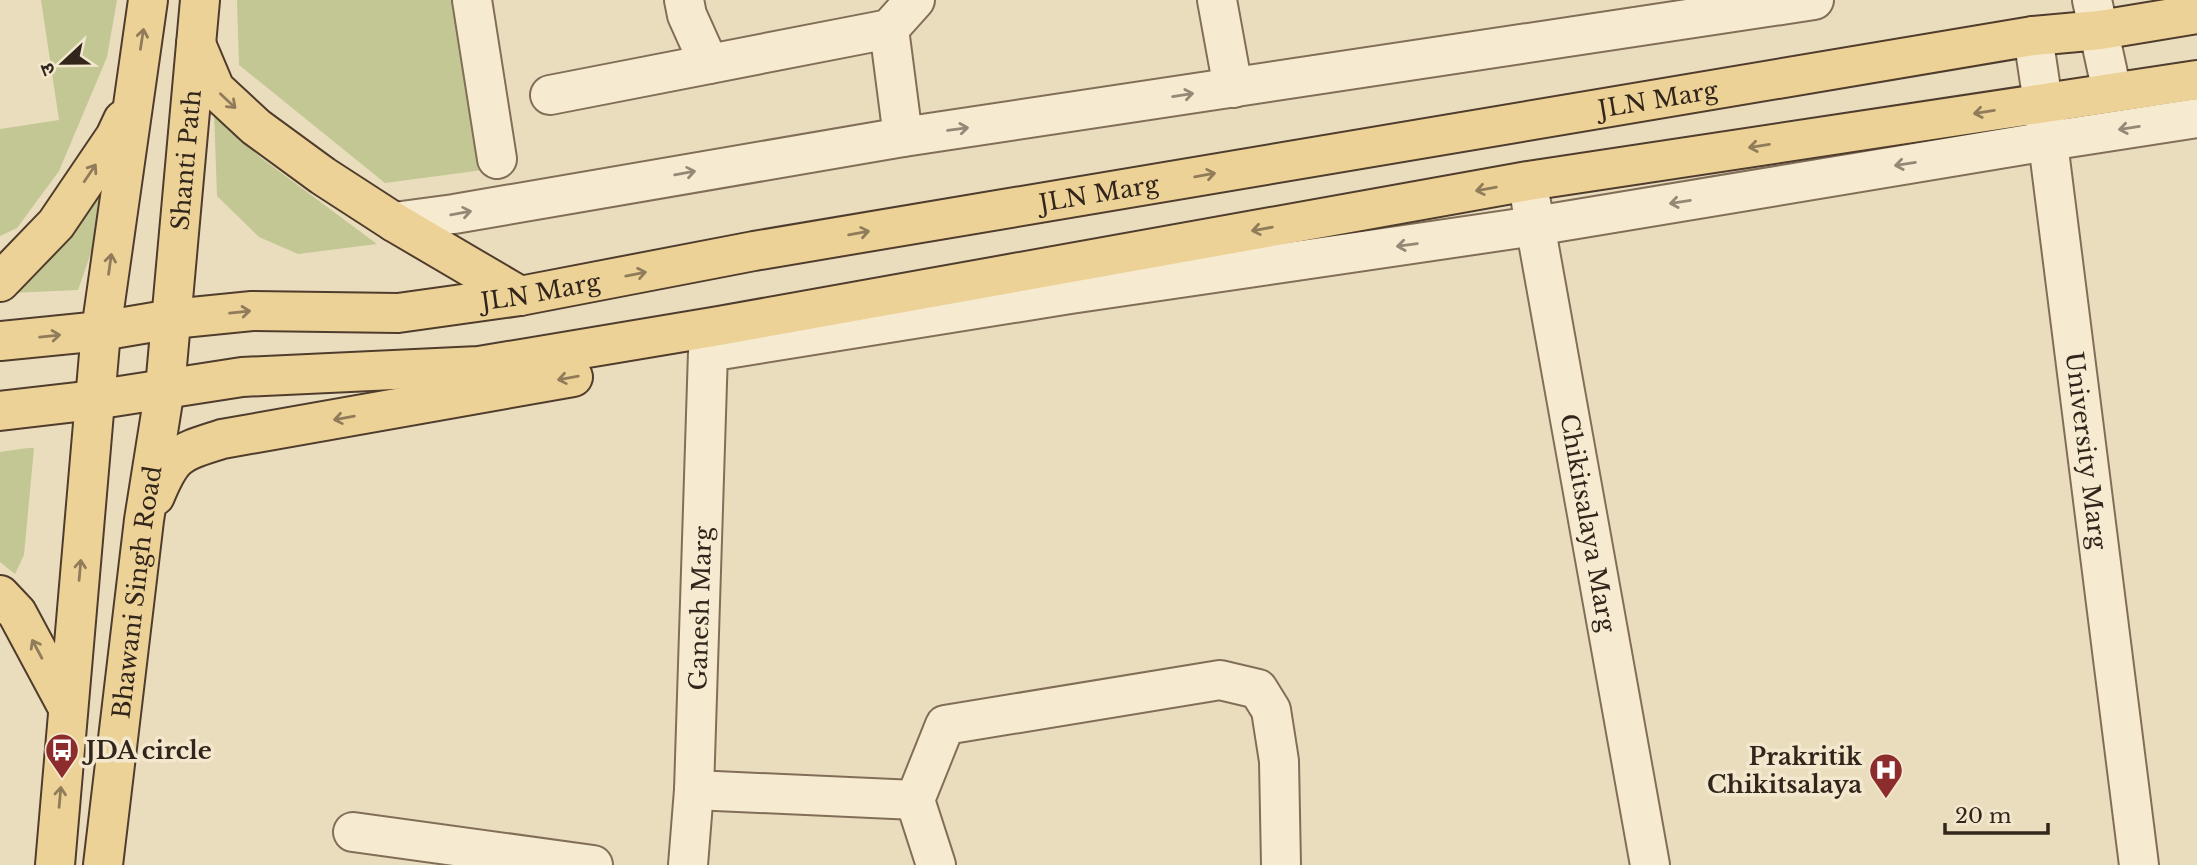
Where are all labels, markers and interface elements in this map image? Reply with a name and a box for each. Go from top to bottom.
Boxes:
north arrow [28,28,98,98]
one-way arrow [136,28,149,51]
text: उ [35,59,60,79]
street label: JLN Marg [1593,75,1720,124]
street label: Shanti Path [165,88,206,232]
one-way arrow [1171,88,1194,101]
one-way arrow [219,92,236,109]
one-way arrow [1973,106,1996,119]
one-way arrow [946,122,969,135]
one-way arrow [2119,122,2141,135]
one-way arrow [1748,140,1771,153]
one-way arrow [1894,158,1917,171]
one-way arrow [83,164,97,184]
one-way arrow [674,166,696,179]
one-way arrow [1193,168,1215,181]
street label: JLN Marg [1034,169,1161,218]
one-way arrow [1475,183,1498,196]
one-way arrow [1670,196,1692,209]
one-way arrow [449,206,472,219]
one-way arrow [1251,223,1274,236]
one-way arrow [848,226,870,239]
one-way arrow [1396,239,1419,252]
one-way arrow [104,253,117,276]
street label: JLN Marg [476,266,603,316]
one-way arrow [624,266,647,280]
one-way arrow [228,306,251,319]
one-way arrow [39,330,61,343]
street label: University Marg [2060,350,2114,552]
one-way arrow [557,372,580,385]
street label: Chikitsalaya Marg [1555,411,1623,635]
one-way arrow [333,412,356,425]
street label: Bhawani Singh Road [106,463,167,720]
street label: Ganesh Marg [683,525,717,691]
one-way arrow [74,560,87,582]
one-way arrow [30,640,44,660]
bus stop icon: JDA circle [43,731,81,780]
place label: JDA circle [81,736,212,765]
place label: Prakritik Chikitsalaya [1707,742,1863,799]
hospital icon: Prakritik Chikitsalaya [1867,751,1905,800]
one-way arrow [54,786,67,809]
scale bar [1945,792,2048,836]
text: 20 m [1955,803,2012,829]

